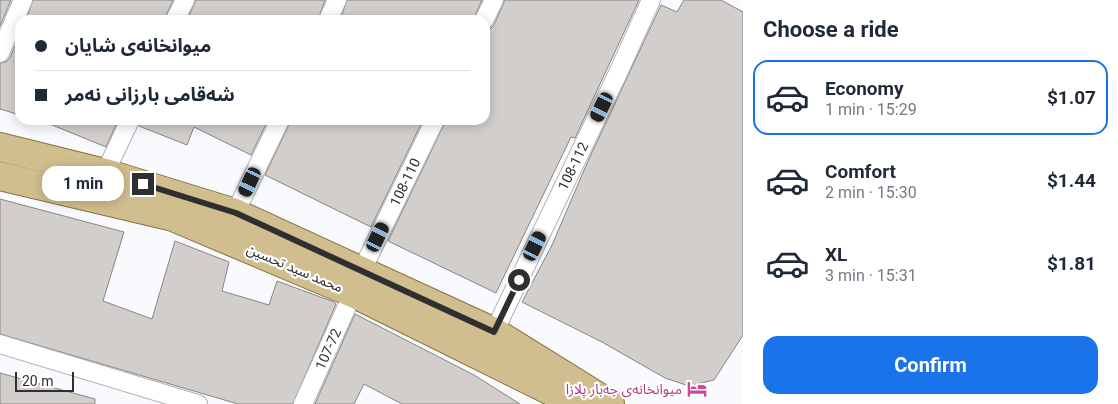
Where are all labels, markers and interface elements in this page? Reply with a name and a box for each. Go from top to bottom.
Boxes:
text: Choose a ride [763,17,899,42]
text: میوانخانەی شایان [65,34,211,57]
icon: car [765,75,810,120]
text: Economy [825,77,904,100]
text: شەقامی بارزانی نەمر [65,83,235,106]
text: $1.07 [1047,86,1096,109]
car [588,90,615,124]
text: 1 min · 15:29 [825,100,917,119]
street label: 108-112 [555,139,591,192]
street label: 108-110 [387,155,423,208]
icon: car [765,158,810,203]
text: Comfort [825,160,896,183]
car [236,165,263,199]
callout: 1 min [43,166,126,202]
text: $1.44 [1047,169,1096,192]
route end [132,173,154,195]
text: 1 min [63,174,103,193]
text: 2 min · 15:30 [825,183,917,202]
car [364,220,391,254]
car [521,229,548,263]
street label: محمد سید تحسین [244,241,345,296]
icon: car [765,241,810,286]
text: XL [825,243,847,266]
text: $1.81 [1047,252,1096,275]
text: 3 min · 15:31 [825,266,917,285]
route start [508,269,530,291]
street label: 107-72 [312,326,344,372]
button: Confirm [763,336,1098,394]
scale bar [15,369,74,392]
text: 20 m [22,373,54,389]
hotel icon: میوانخانەی جەبار پلازا [686,378,708,400]
place label: میوانخانەی جەبار پلازا [566,381,682,399]

